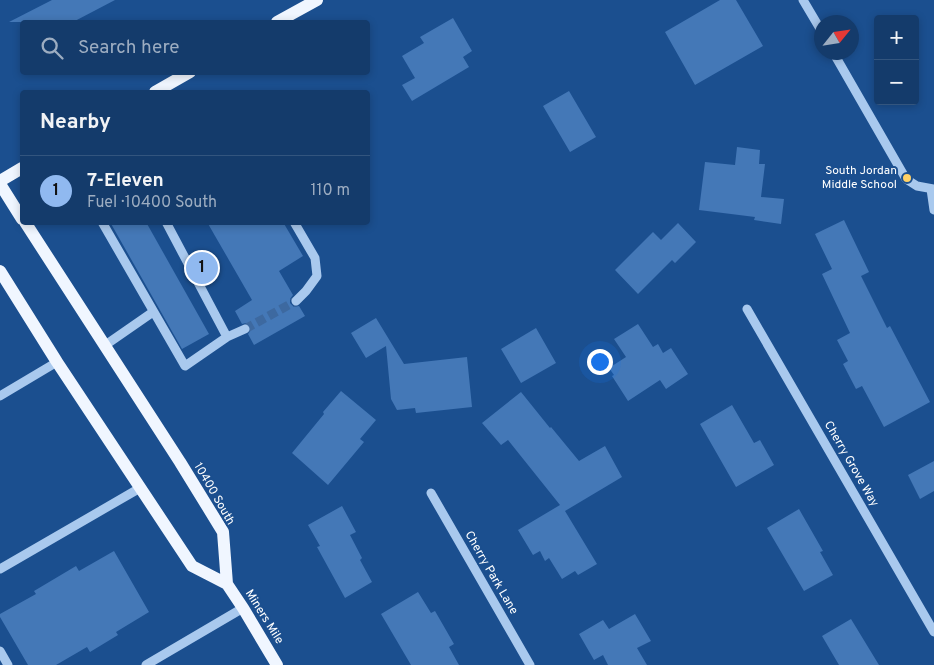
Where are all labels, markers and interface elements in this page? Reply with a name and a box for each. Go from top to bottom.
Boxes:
north arrow [814,15,859,60]
map controls [874,15,919,105]
button: + [874,15,919,60]
search box [20,20,370,75]
icon: search [38,34,66,62]
text: Search here [78,36,180,60]
button: − [874,60,919,105]
text: Nearby [40,109,111,136]
place label: South Jordan Middle School [822,163,897,193]
text: 7-Eleven [87,169,164,193]
marker: South Jordan Middle School [901,172,913,184]
text: 1 [53,181,59,201]
text: 110 m [310,181,350,201]
text: Fuel · 10400 South [87,193,217,213]
pin: 1 [186,249,218,287]
your location [587,349,613,375]
street label: Cherry Grove Way [820,418,882,510]
street label: 10400 South [190,460,238,528]
street label: Cherry Park Lane [461,528,521,618]
street label: Miners Mile [241,587,287,647]

